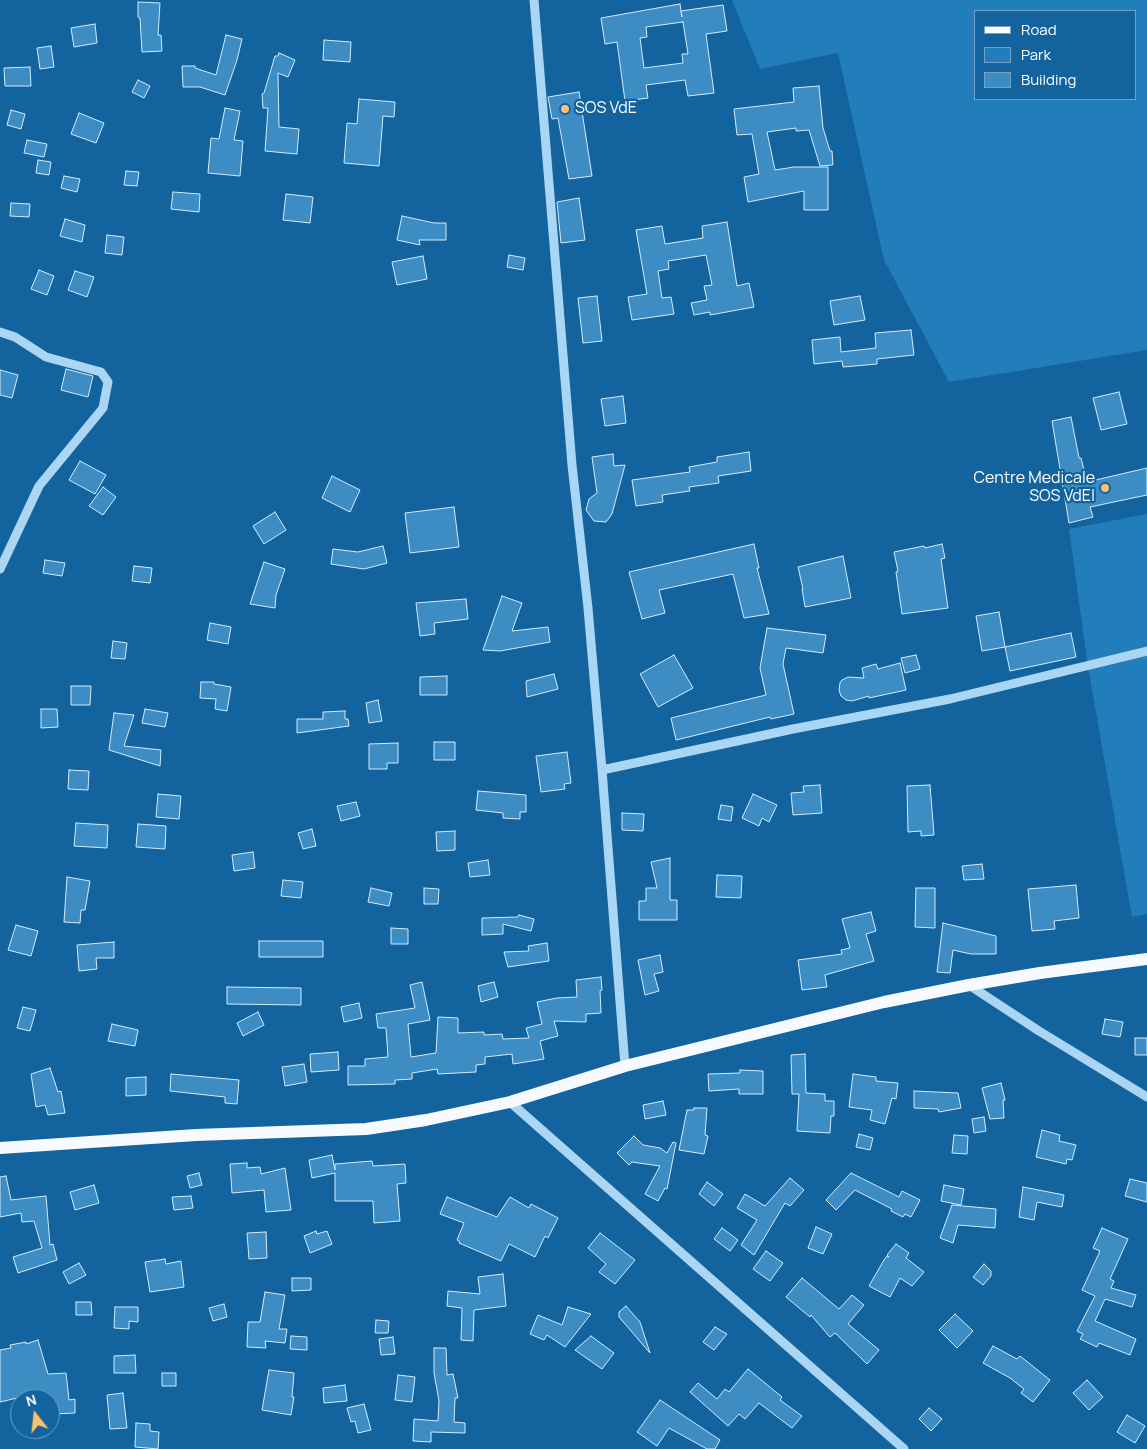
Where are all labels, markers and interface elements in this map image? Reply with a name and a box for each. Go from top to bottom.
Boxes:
legend [974,10,1137,100]
text: Road [1021,19,1057,40]
text: Park [1021,44,1051,65]
text: Building [1021,69,1076,90]
place label: SOS VdE [575,99,637,119]
marker: SOS VdE [559,103,571,115]
place label: Centre Medicale SOS VdE| [974,469,1095,507]
marker: Centre Medicale SOS VdE| [1099,482,1111,494]
north arrow [10,1389,60,1439]
text: N [24,1390,38,1411]

